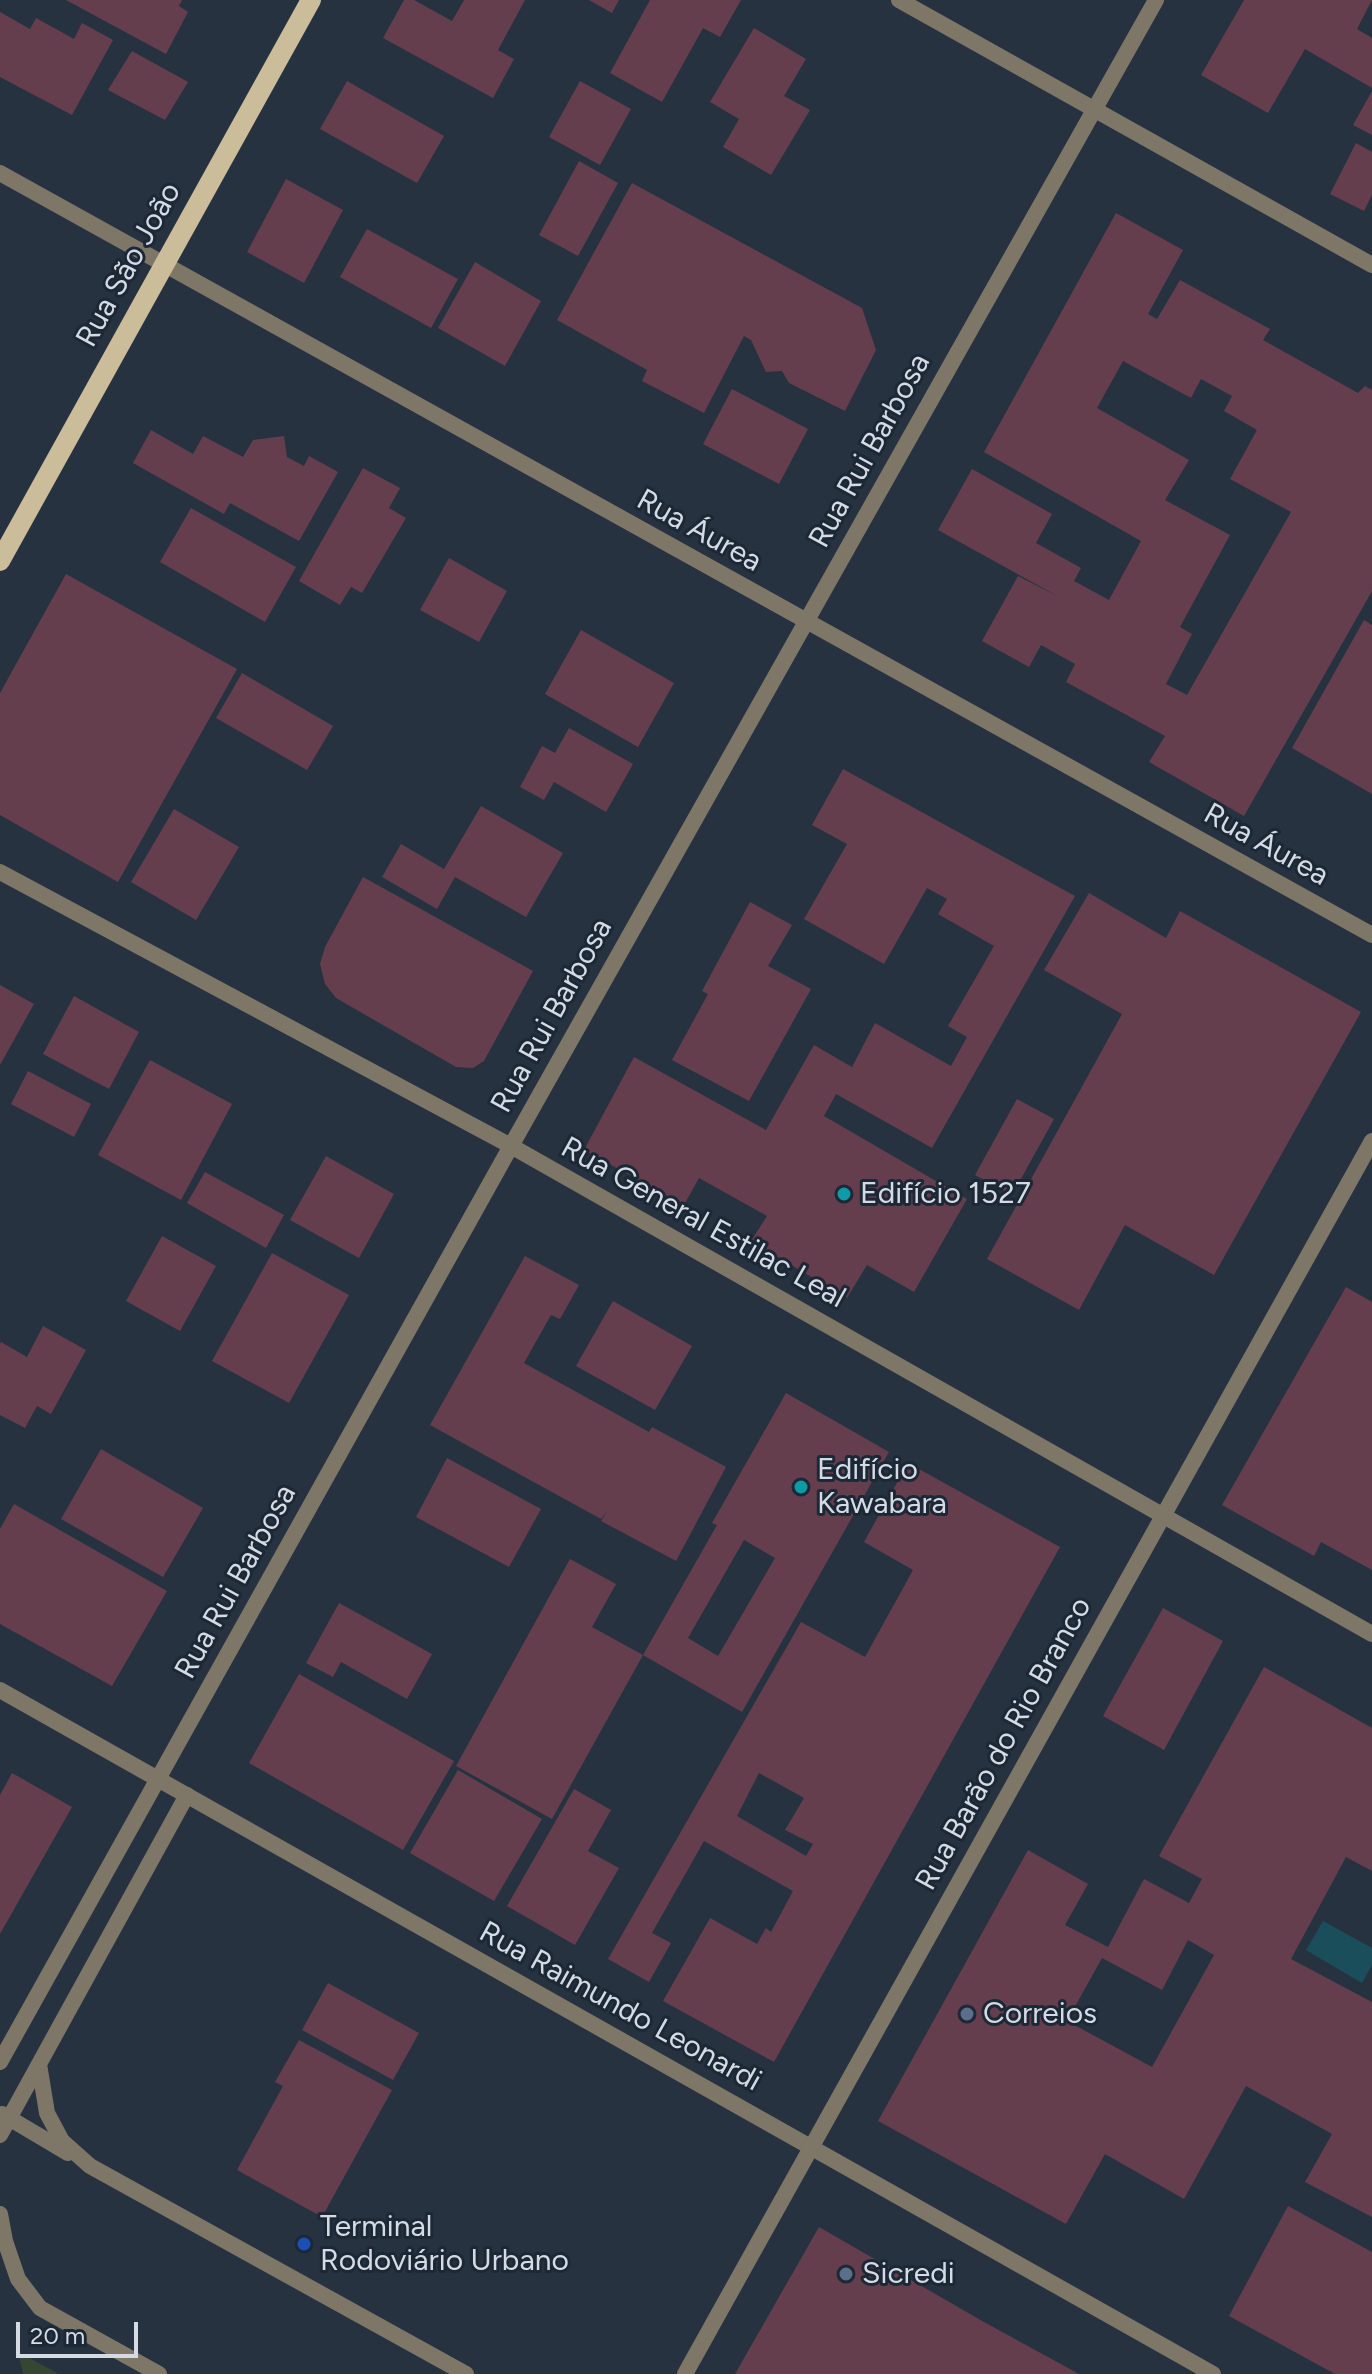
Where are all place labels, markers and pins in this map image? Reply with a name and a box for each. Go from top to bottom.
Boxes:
place label: Edifício 1527 [860,1176,1031,1212]
marker: Edifício 1527 [835,1185,853,1203]
place label: Edifício Kawabara [817,1452,947,1522]
marker: Edifício Kawabara [792,1478,810,1496]
place label: Correios [983,1996,1097,2032]
marker: Correios [958,2005,976,2023]
place label: Terminal Rodoviário Urbano [320,2209,569,2280]
marker: Terminal Rodoviário Urbano [295,2235,313,2253]
place label: Sicredi [862,2256,955,2292]
marker: Sicredi [837,2265,855,2283]

